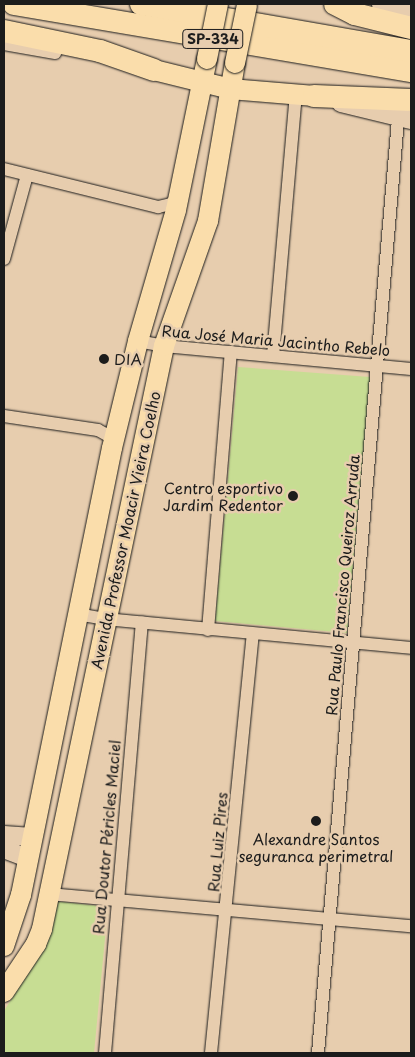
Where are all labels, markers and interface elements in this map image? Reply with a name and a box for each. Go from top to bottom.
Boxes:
road number: SP-334 [182,28,244,50]
street label: Rua José Maria Jacintho Rebelo [160,321,392,359]
place label: DIA [114,350,142,368]
marker: DIA [98,353,110,365]
street label: Avenida Professor Moacir Vieira Coelho [87,390,163,670]
street label: Rua Paulo Francisco Queiroz Arruda [322,454,362,716]
place label: Centro esportivo Jardim Redentor [162,478,283,513]
marker: Centro esportivo Jardim Redentor [287,490,299,502]
street label: Rua Doutor Péricles Maciel [88,739,124,935]
street label: Rua Luiz Pires [204,791,230,893]
marker: Alexandre Santos seguranca perimetral [310,815,322,827]
place label: Alexandre Santos seguranca perimetral [239,829,393,864]

